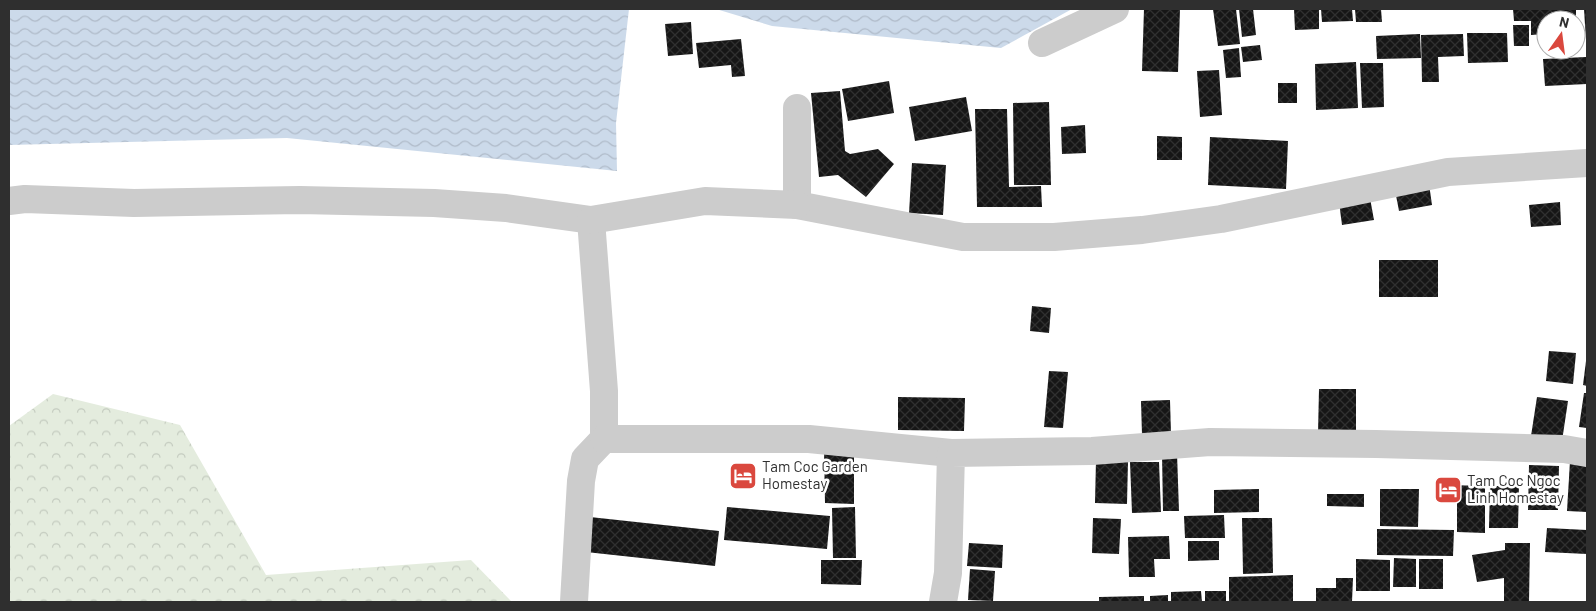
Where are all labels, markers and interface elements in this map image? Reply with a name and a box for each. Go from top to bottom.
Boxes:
north arrow [1536,10,1586,60]
text: N [1558,13,1571,31]
place label: Tam Coc Garden Homestay [762,457,868,492]
hotel icon: Tam Coc Garden Homestay [728,461,758,491]
place label: Tam Coc Ngoc Linh Homestay [1467,471,1564,506]
hotel icon: Tam Coc Ngoc Linh Homestay [1433,475,1463,505]

